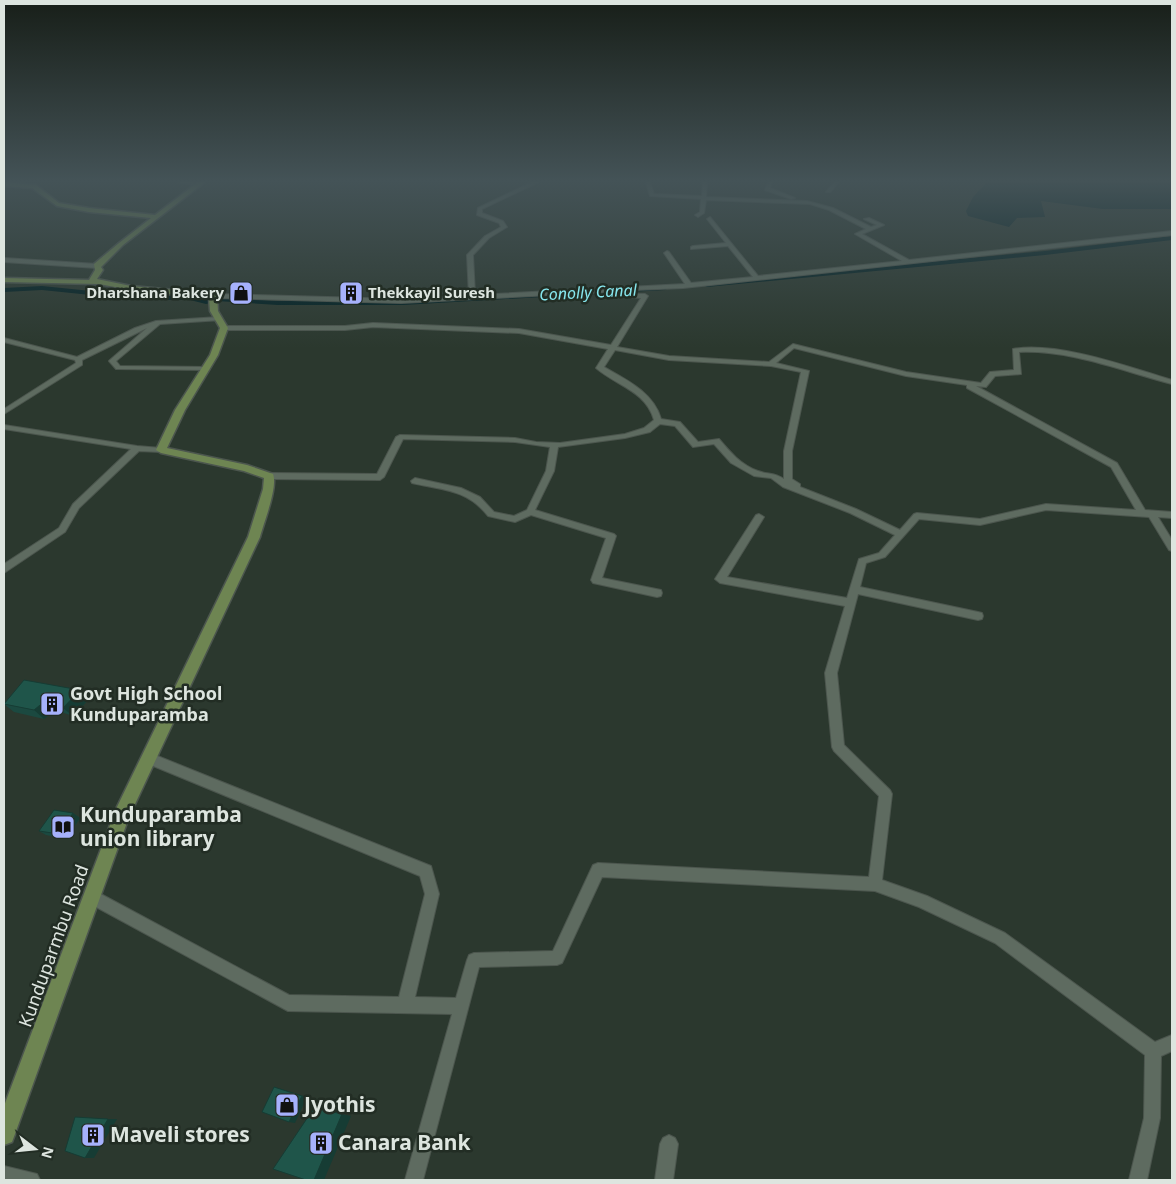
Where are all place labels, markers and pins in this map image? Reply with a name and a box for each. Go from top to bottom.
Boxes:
shop icon: Dharshana Bakery [228,280,254,306]
building icon: Thekkayil Suresh [338,280,364,306]
place label: Dharshana Bakery [86,282,224,302]
place label: Thekkayil Suresh [368,282,495,302]
place label: Govt High School Kunduparamba [70,681,222,726]
building icon: Govt High School Kunduparamba [39,691,65,717]
place label: Kunduparamba union library [80,800,242,852]
library icon: Kunduparamba union library [50,814,76,840]
place label: Jyothis [302,1090,376,1118]
shop icon: Jyothis [274,1092,300,1118]
place label: Maveli stores [110,1120,250,1148]
building icon: Maveli stores [80,1122,106,1148]
place label: Canara Bank [338,1128,471,1156]
building icon: Canara Bank [308,1130,334,1156]

